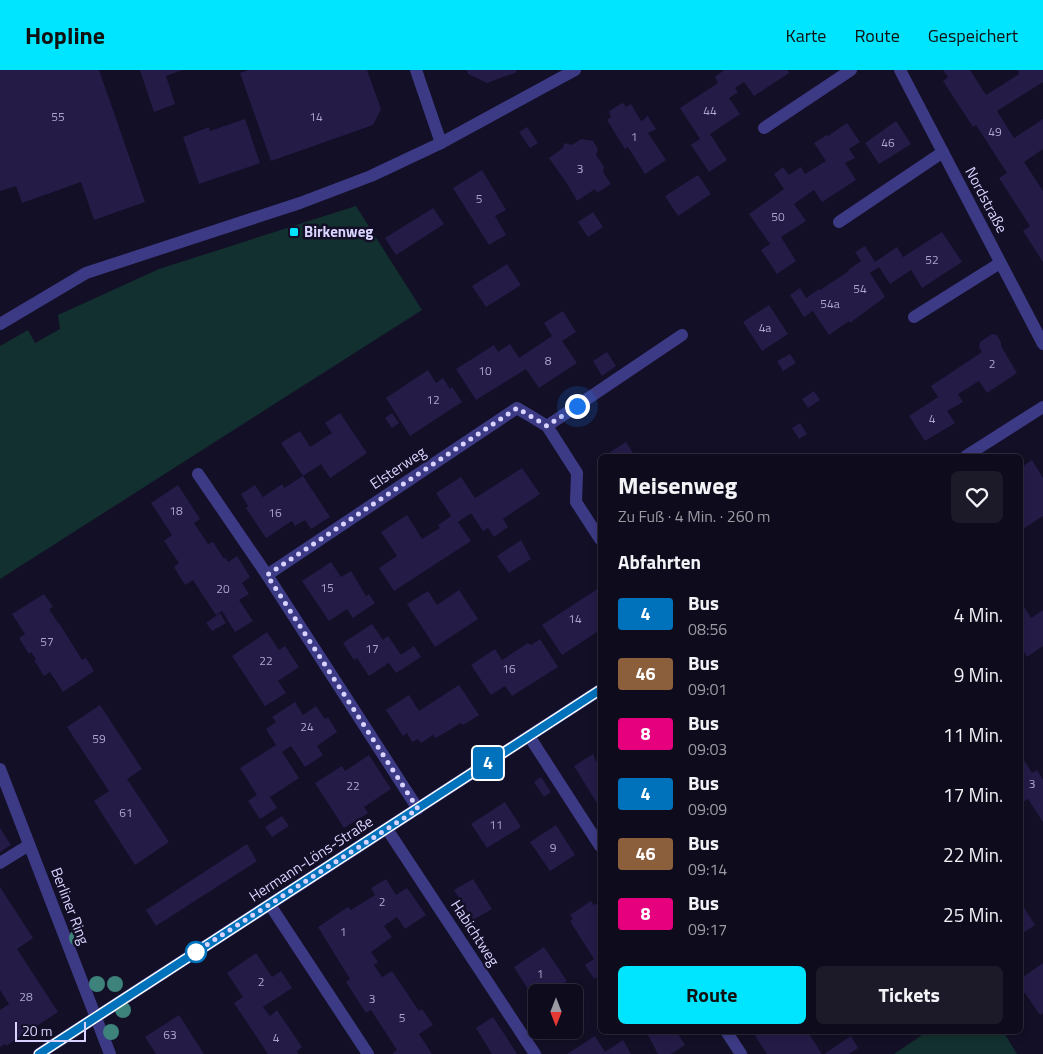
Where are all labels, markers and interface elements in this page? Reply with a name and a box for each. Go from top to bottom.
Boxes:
text: Hopline [25,17,105,53]
text: Karte [785,22,826,49]
text: Route [854,22,900,49]
text: Gespeichert [928,22,1018,49]
house number: 44 [703,101,717,120]
house number: 55 [51,107,65,126]
house number: 14 [309,107,323,126]
house number: 49 [988,122,1002,141]
house number: 1 [631,127,637,146]
house number: 46 [881,133,895,152]
house number: 3 [577,159,583,178]
street label: Nordstraße [959,163,1014,237]
house number: 5 [476,189,483,208]
house number: 50 [771,207,785,226]
place label: Birkenweg [304,220,373,243]
marker: Birkenweg [288,226,300,238]
house number: 52 [925,250,939,269]
house number: 54 [853,279,867,298]
house number: 54a [820,294,840,313]
house number: 4a [759,318,771,337]
house number: 8 [545,351,552,370]
house number: 2 [989,354,995,373]
house number: 10 [478,361,492,380]
house number: 12 [426,390,440,409]
your location [565,394,590,419]
house number: 4 [929,409,936,428]
street label: Elsterweg [365,440,431,495]
text: Meisenweg [618,467,737,503]
button: heart [951,471,1003,523]
house number: 18 [169,501,183,520]
house number: 16 [268,503,282,522]
text: Zu Fuß · 4 Min. · 260 m [618,504,771,528]
text: Abfahrten [618,547,701,576]
house number: 15 [320,578,334,597]
house number: 20 [216,579,230,598]
text: Bus [688,588,719,617]
text: 4 [640,600,651,627]
text: 4 Min. [954,600,1003,629]
house number: 14 [568,609,582,628]
text: 08:56 [688,617,727,641]
house number: 57 [40,632,54,651]
house number: 17 [365,639,379,658]
text: Bus [688,648,719,677]
house number: 22 [259,651,273,670]
house number: 16 [502,659,516,678]
text: 46 [635,660,656,687]
text: 9 Min. [954,660,1003,689]
text: 09:01 [688,677,727,701]
text: Bus [688,708,719,737]
house number: 24 [300,717,314,736]
text: 8 [640,720,651,747]
text: 11 Min. [943,720,1003,749]
house number: 59 [92,729,106,748]
text: 09:03 [688,737,727,761]
line badge: 4 [472,747,504,779]
text: 4 [483,749,493,776]
text: Bus [688,768,719,797]
house number: 3 [1029,774,1035,793]
house number: 22 [346,776,360,795]
text: 4 [640,780,651,807]
text: 17 Min. [943,780,1003,809]
text: 09:09 [688,797,727,821]
house number: 61 [119,803,133,822]
street label: Hermann-Löns-Straße [244,810,377,907]
house number: 11 [489,815,503,834]
text: Bus [688,828,719,857]
house number: 9 [550,838,557,857]
text: 46 [635,840,656,867]
text: 22 Min. [943,840,1003,869]
text: 09:14 [688,857,727,881]
street label: Berliner Ring [45,864,96,948]
text: Bus [688,888,719,917]
house number: 2 [379,892,385,911]
street label: Habichtweg [445,895,506,971]
text: 8 [640,900,651,927]
text: 25 Min. [943,900,1003,929]
text: 09:17 [688,917,727,941]
house number: 1 [340,922,346,941]
unlabelled marker [185,941,207,963]
house number: 1 [537,964,543,983]
button: Route [618,966,806,1024]
button: Tickets [816,966,1003,1024]
house number: 2 [258,972,264,991]
north arrow [528,984,582,1039]
map controls [528,984,583,1039]
house number: 28 [19,987,33,1006]
house number: 3 [369,989,375,1008]
house number: 5 [399,1008,406,1027]
scale bar [15,1019,86,1042]
text: 20 m [22,1020,52,1041]
house number: 63 [163,1025,177,1044]
house number: 4 [273,1028,280,1047]

